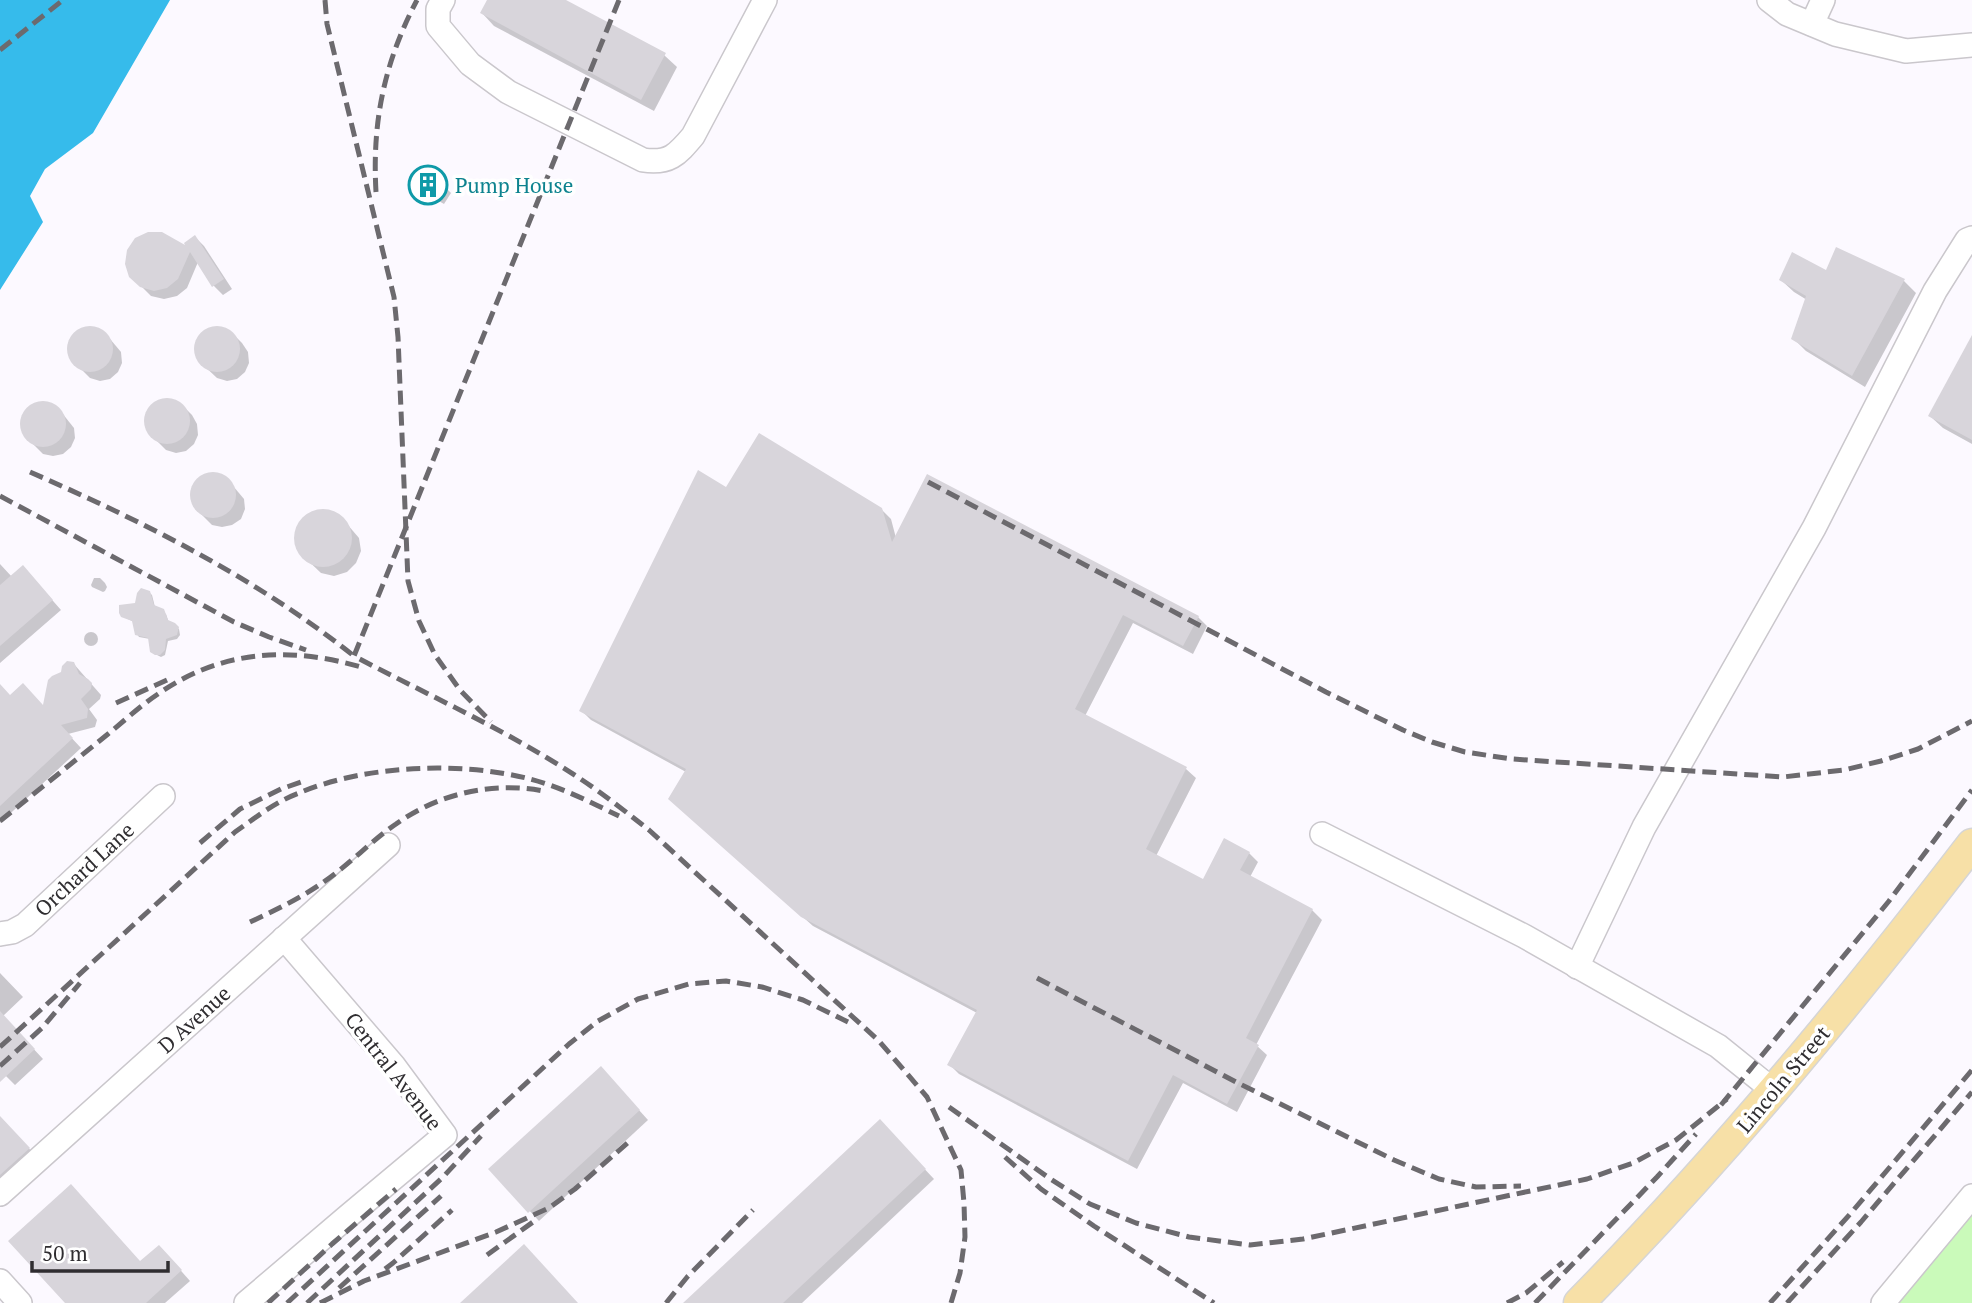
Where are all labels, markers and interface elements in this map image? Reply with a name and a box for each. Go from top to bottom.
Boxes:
building icon: Pump House [407,164,449,206]
place label: Pump House [455,171,573,199]
street label: Orchard Lane [28,816,140,922]
street label: D Avenue [152,979,236,1059]
street label: Central Avenue [339,1006,449,1136]
street label: Lincoln Street [1730,1020,1836,1138]
scale bar [32,1230,168,1274]
text: 50 m [42,1239,88,1267]

